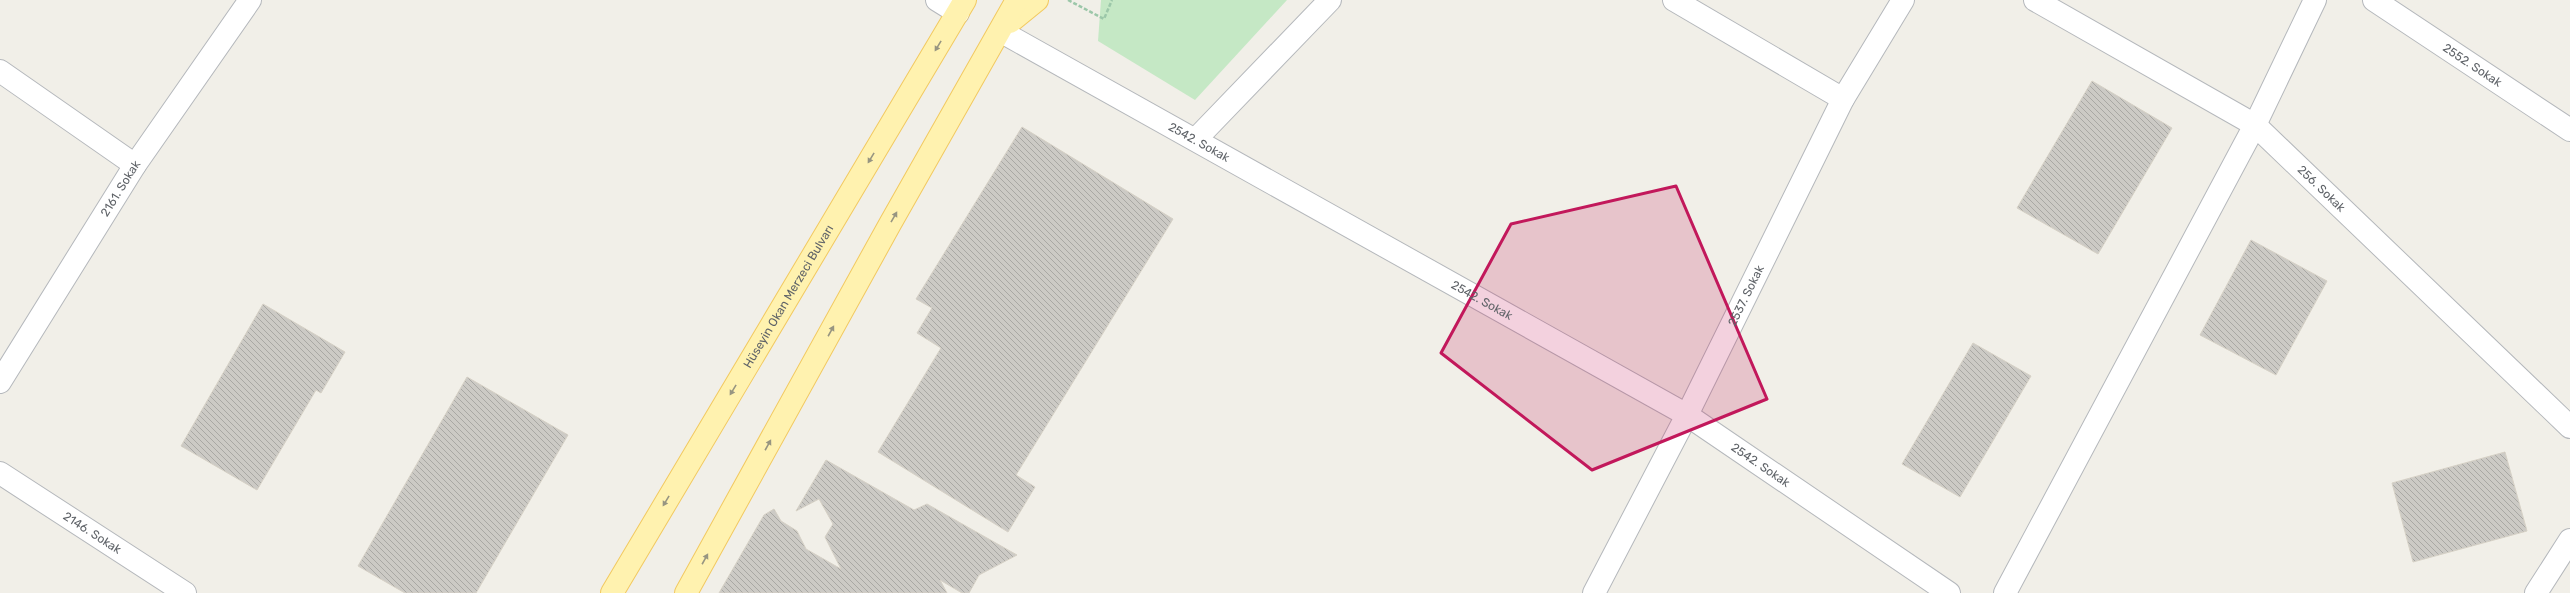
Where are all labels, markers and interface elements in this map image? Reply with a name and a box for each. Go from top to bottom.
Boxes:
one-way arrow [934,40,941,52]
street label: 2552. Sokak [2440,41,2505,90]
street label: 2542. Sokak [1166,120,1233,165]
one-way arrow [867,153,875,163]
street label: 2161. Sokak [98,157,144,219]
street label: 256. Sokak [2295,163,2349,215]
one-way arrow [890,211,897,223]
street label: Hüseyin Okan Merzeci Bulvarı [741,222,836,371]
street label: 2537. Sokak [1725,262,1767,328]
street label: 2542. Sokak [1449,278,1516,323]
one-way arrow [827,325,834,337]
one-way arrow [729,384,736,396]
one-way arrow [765,439,771,451]
street label: 2542. Sokak [1729,440,1793,490]
one-way arrow [663,495,670,507]
street label: 2146. Sokak [61,509,125,557]
one-way arrow [702,553,709,565]

